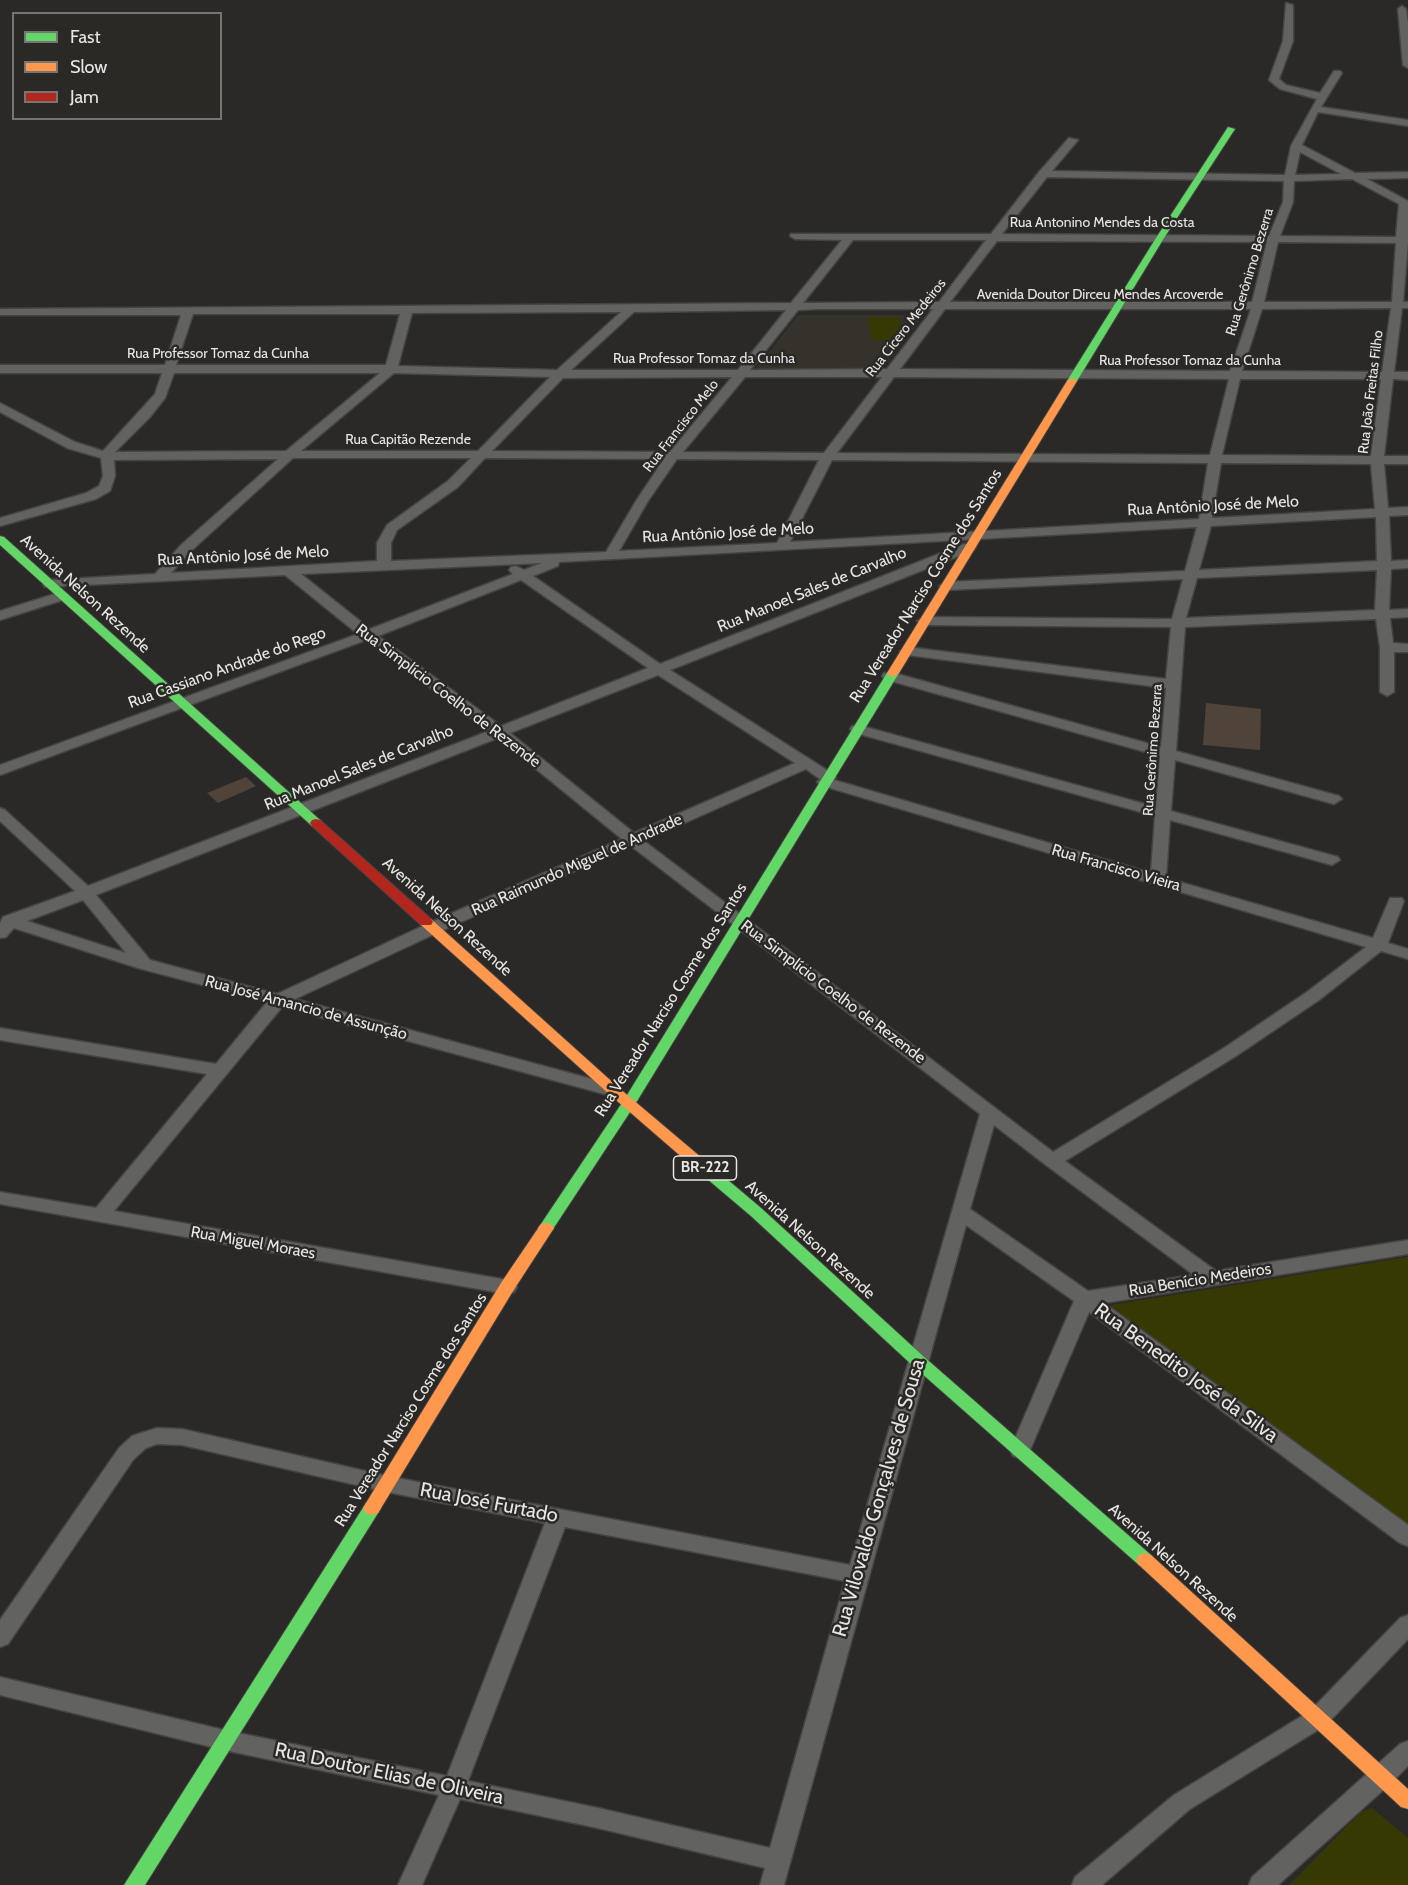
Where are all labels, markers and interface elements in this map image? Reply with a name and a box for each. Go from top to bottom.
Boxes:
legend [12,12,222,120]
text: Fast [70,26,101,48]
text: Slow [70,56,107,78]
text: Jam [70,86,99,108]
street label: Rua Gerônimo Bezerra [1223,206,1277,338]
street label: Rua Antonino Mendes da Costa [1010,215,1194,231]
street label: Rua Cícero Medeiros [862,276,950,380]
street label: Avenida Doutor Dirceu Mendes Arcoverde [977,287,1223,303]
street label: Rua João Freitas Filho [1355,329,1387,455]
street label: Rua Professor Tomaz da Cunha [127,346,309,362]
street label: Rua Professor Tomaz da Cunha [613,351,795,367]
street label: Rua Professor Tomaz da Cunha [1099,353,1281,369]
street label: Rua Francisco Melo [640,376,722,476]
street label: Rua Capitão Rezende [345,432,471,448]
street label: Rua Vereador Narciso Cosme dos Santos [846,466,1006,706]
street label: Rua Antônio José de Melo [1127,492,1299,520]
street label: Rua Antônio José de Melo [642,519,814,547]
street label: Avenida Nelson Rezende [16,531,154,657]
street label: Rua Antônio José de Melo [157,542,329,570]
street label: Rua Manoel Sales de Carvalho [715,543,909,637]
street label: Rua Simplício Coelho de Rezende [352,620,544,772]
street label: Rua Cassiano Andrade do Rego [126,623,328,713]
street label: Rua Gerônimo Bezerra [1140,683,1166,817]
street label: Rua Manoel Sales de Carvalho [262,721,456,815]
street label: Rua Raimundo Miguel de Andrade [469,810,685,920]
street label: Rua Francisco Vieira [1049,840,1183,896]
street label: Avenida Nelson Rezende [378,854,516,980]
street label: Rua Vereador Narciso Cosme dos Santos [591,880,751,1120]
street label: Rua Simplício Coelho de Rezende [737,916,929,1068]
street label: Rua José Amancio de Assunção [203,972,409,1044]
road number: BR-222 [674,1156,736,1180]
street label: Avenida Nelson Rezende [741,1177,879,1303]
street label: Rua Miguel Moraes [189,1223,317,1263]
street label: Rua Benício Medeiros [1127,1259,1273,1301]
street label: Rua Vereador Narciso Cosme dos Santos [331,1290,491,1530]
street label: Rua Benedito José da Silva [1089,1298,1283,1448]
street label: Rua Vilovaldo Gonçalves de Sousa [828,1356,930,1640]
street label: Rua José Furtado [418,1478,560,1528]
street label: Avenida Nelson Rezende [1104,1500,1242,1626]
street label: Rua Doutor Elias de Oliveira [272,1738,506,1810]

